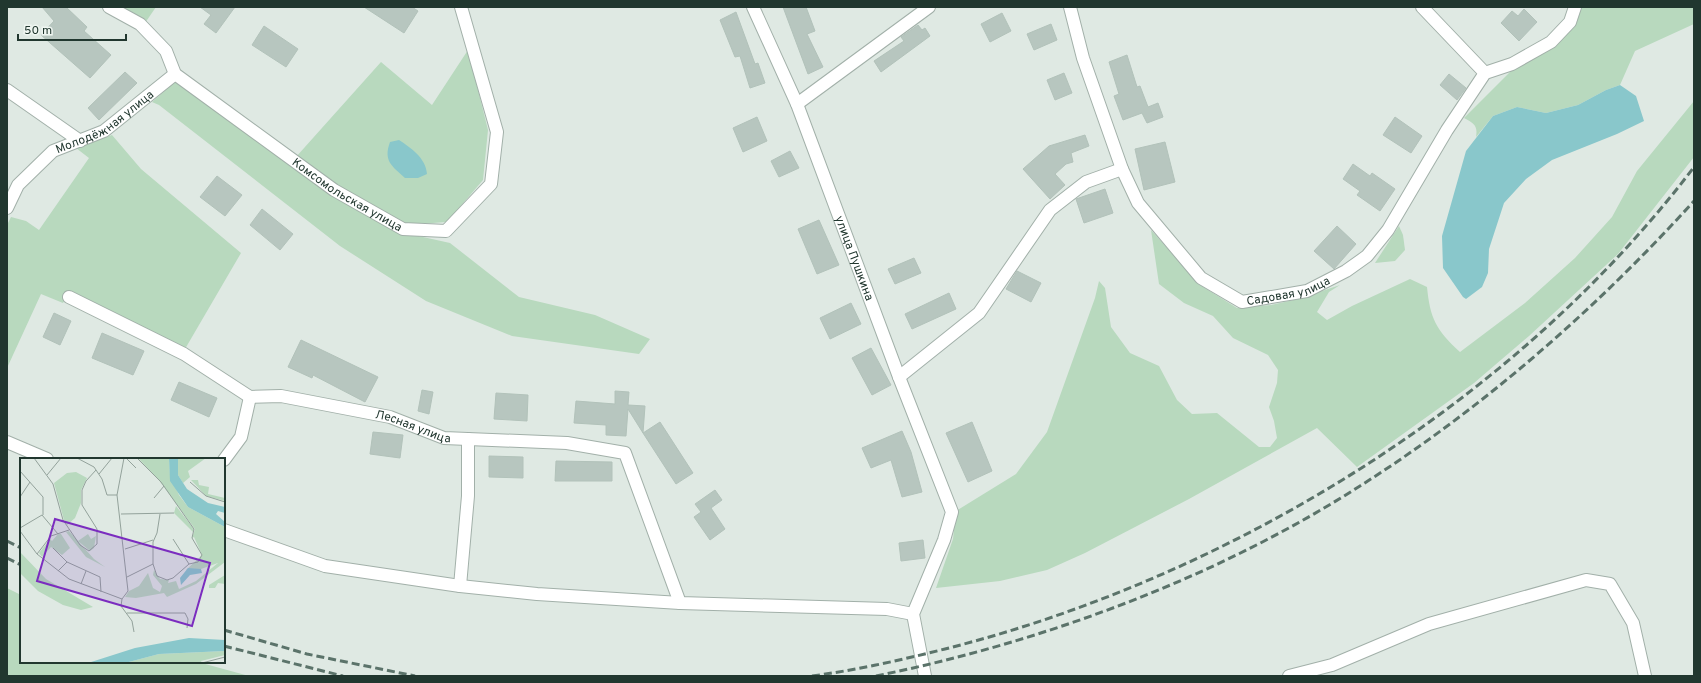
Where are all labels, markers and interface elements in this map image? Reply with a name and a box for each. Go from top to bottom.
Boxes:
scale bar [18,16,126,42]
text: 50 m [24,23,52,39]
street label: Молодёжная улица [53,87,157,158]
street label: Комсомольская улица [288,155,405,236]
street label: улица Пушкина [830,214,877,303]
street label: Садовая улица [1245,273,1333,310]
street label: Лесная улица [374,407,451,447]
inset map [20,458,225,663]

